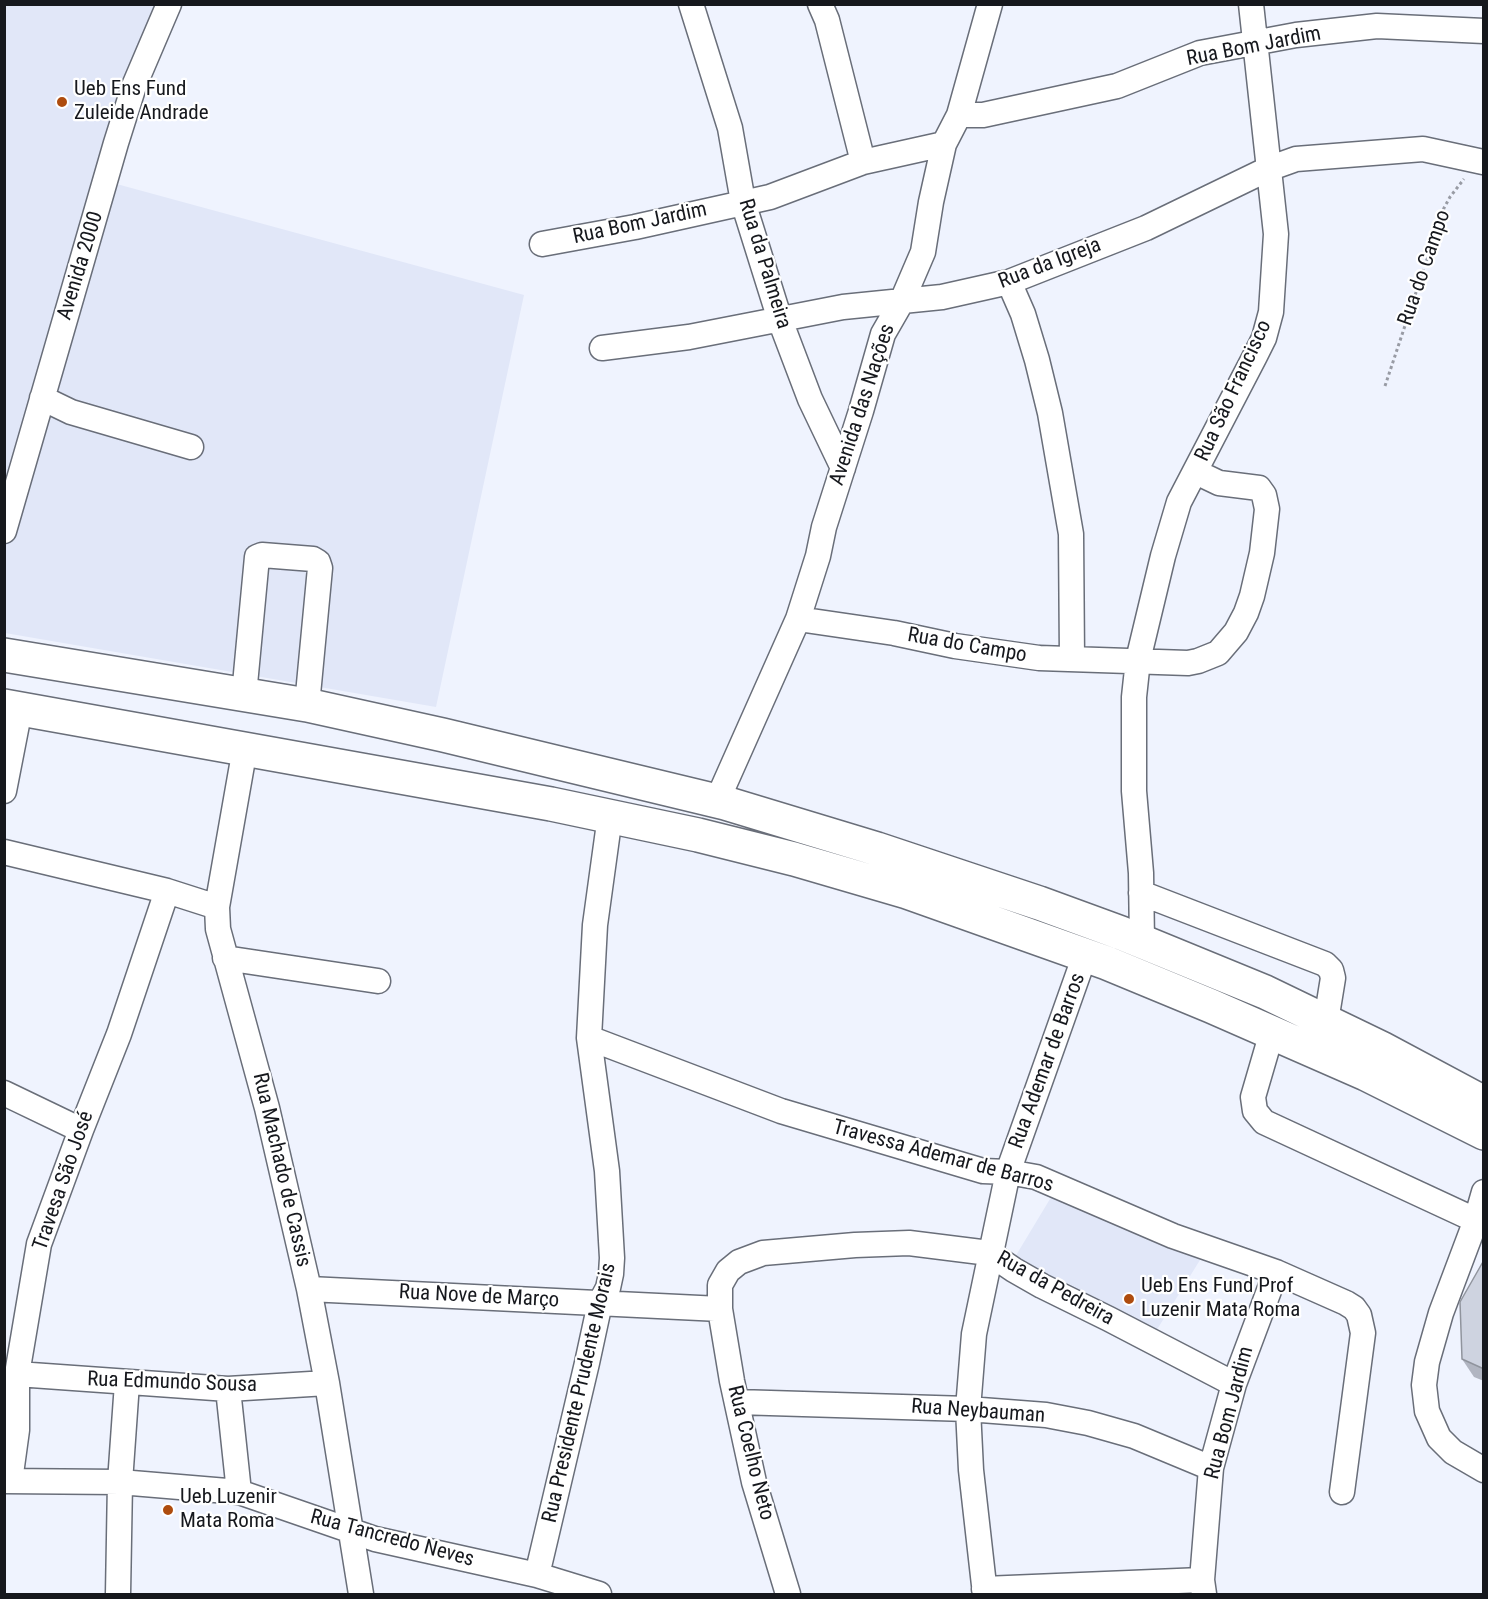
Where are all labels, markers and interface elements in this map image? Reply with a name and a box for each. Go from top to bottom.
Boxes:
street label: Rua Bom Jardim [1185,22,1323,72]
place label: Ueb Ens Fund Zuleide Andrade [74,77,209,127]
marker: Ueb Ens Fund Zuleide Andrade [55,95,69,109]
street label: Rua da Palmeira [732,196,796,332]
street label: Rua Bom Jardim [571,198,709,250]
street label: Rua do Campo [1393,207,1457,329]
street label: Avenida 2000 [53,209,109,323]
street label: Rua da Igreja [995,233,1105,295]
street label: Rua São Francisco [1190,316,1278,466]
street label: Avenida das Nações [825,321,901,489]
street label: Rua do Campo [905,623,1029,669]
street label: Rua Ademar de Barros [1005,970,1091,1152]
street label: Rua Machado de Cassis [246,1071,316,1269]
street label: Travesa São José [28,1108,100,1254]
street label: Travessa Ademar de Barros [830,1115,1056,1199]
street label: Rua da Pedreira [992,1246,1118,1332]
street label: Rua Presidente Prudente Morais [538,1261,622,1525]
place label: Ueb Ens Fund Prof Luzenir Mata Roma [1141,1274,1300,1324]
street label: Rua Nove de Março [398,1280,560,1314]
marker: Ueb Ens Fund Prof Luzenir Mata Roma [1122,1292,1136,1306]
street label: Rua Bom Jardim [1200,1344,1260,1482]
street label: Rua Edmundo Sousa [87,1367,257,1399]
street label: Rua Coelho Neto [721,1383,779,1523]
street label: Rua Neybauman [910,1395,1046,1429]
place label: Ueb Luzenir Mata Roma [180,1485,277,1535]
marker: Ueb Luzenir Mata Roma [161,1503,175,1517]
street label: Rua Tancredo Neves [307,1505,477,1573]

